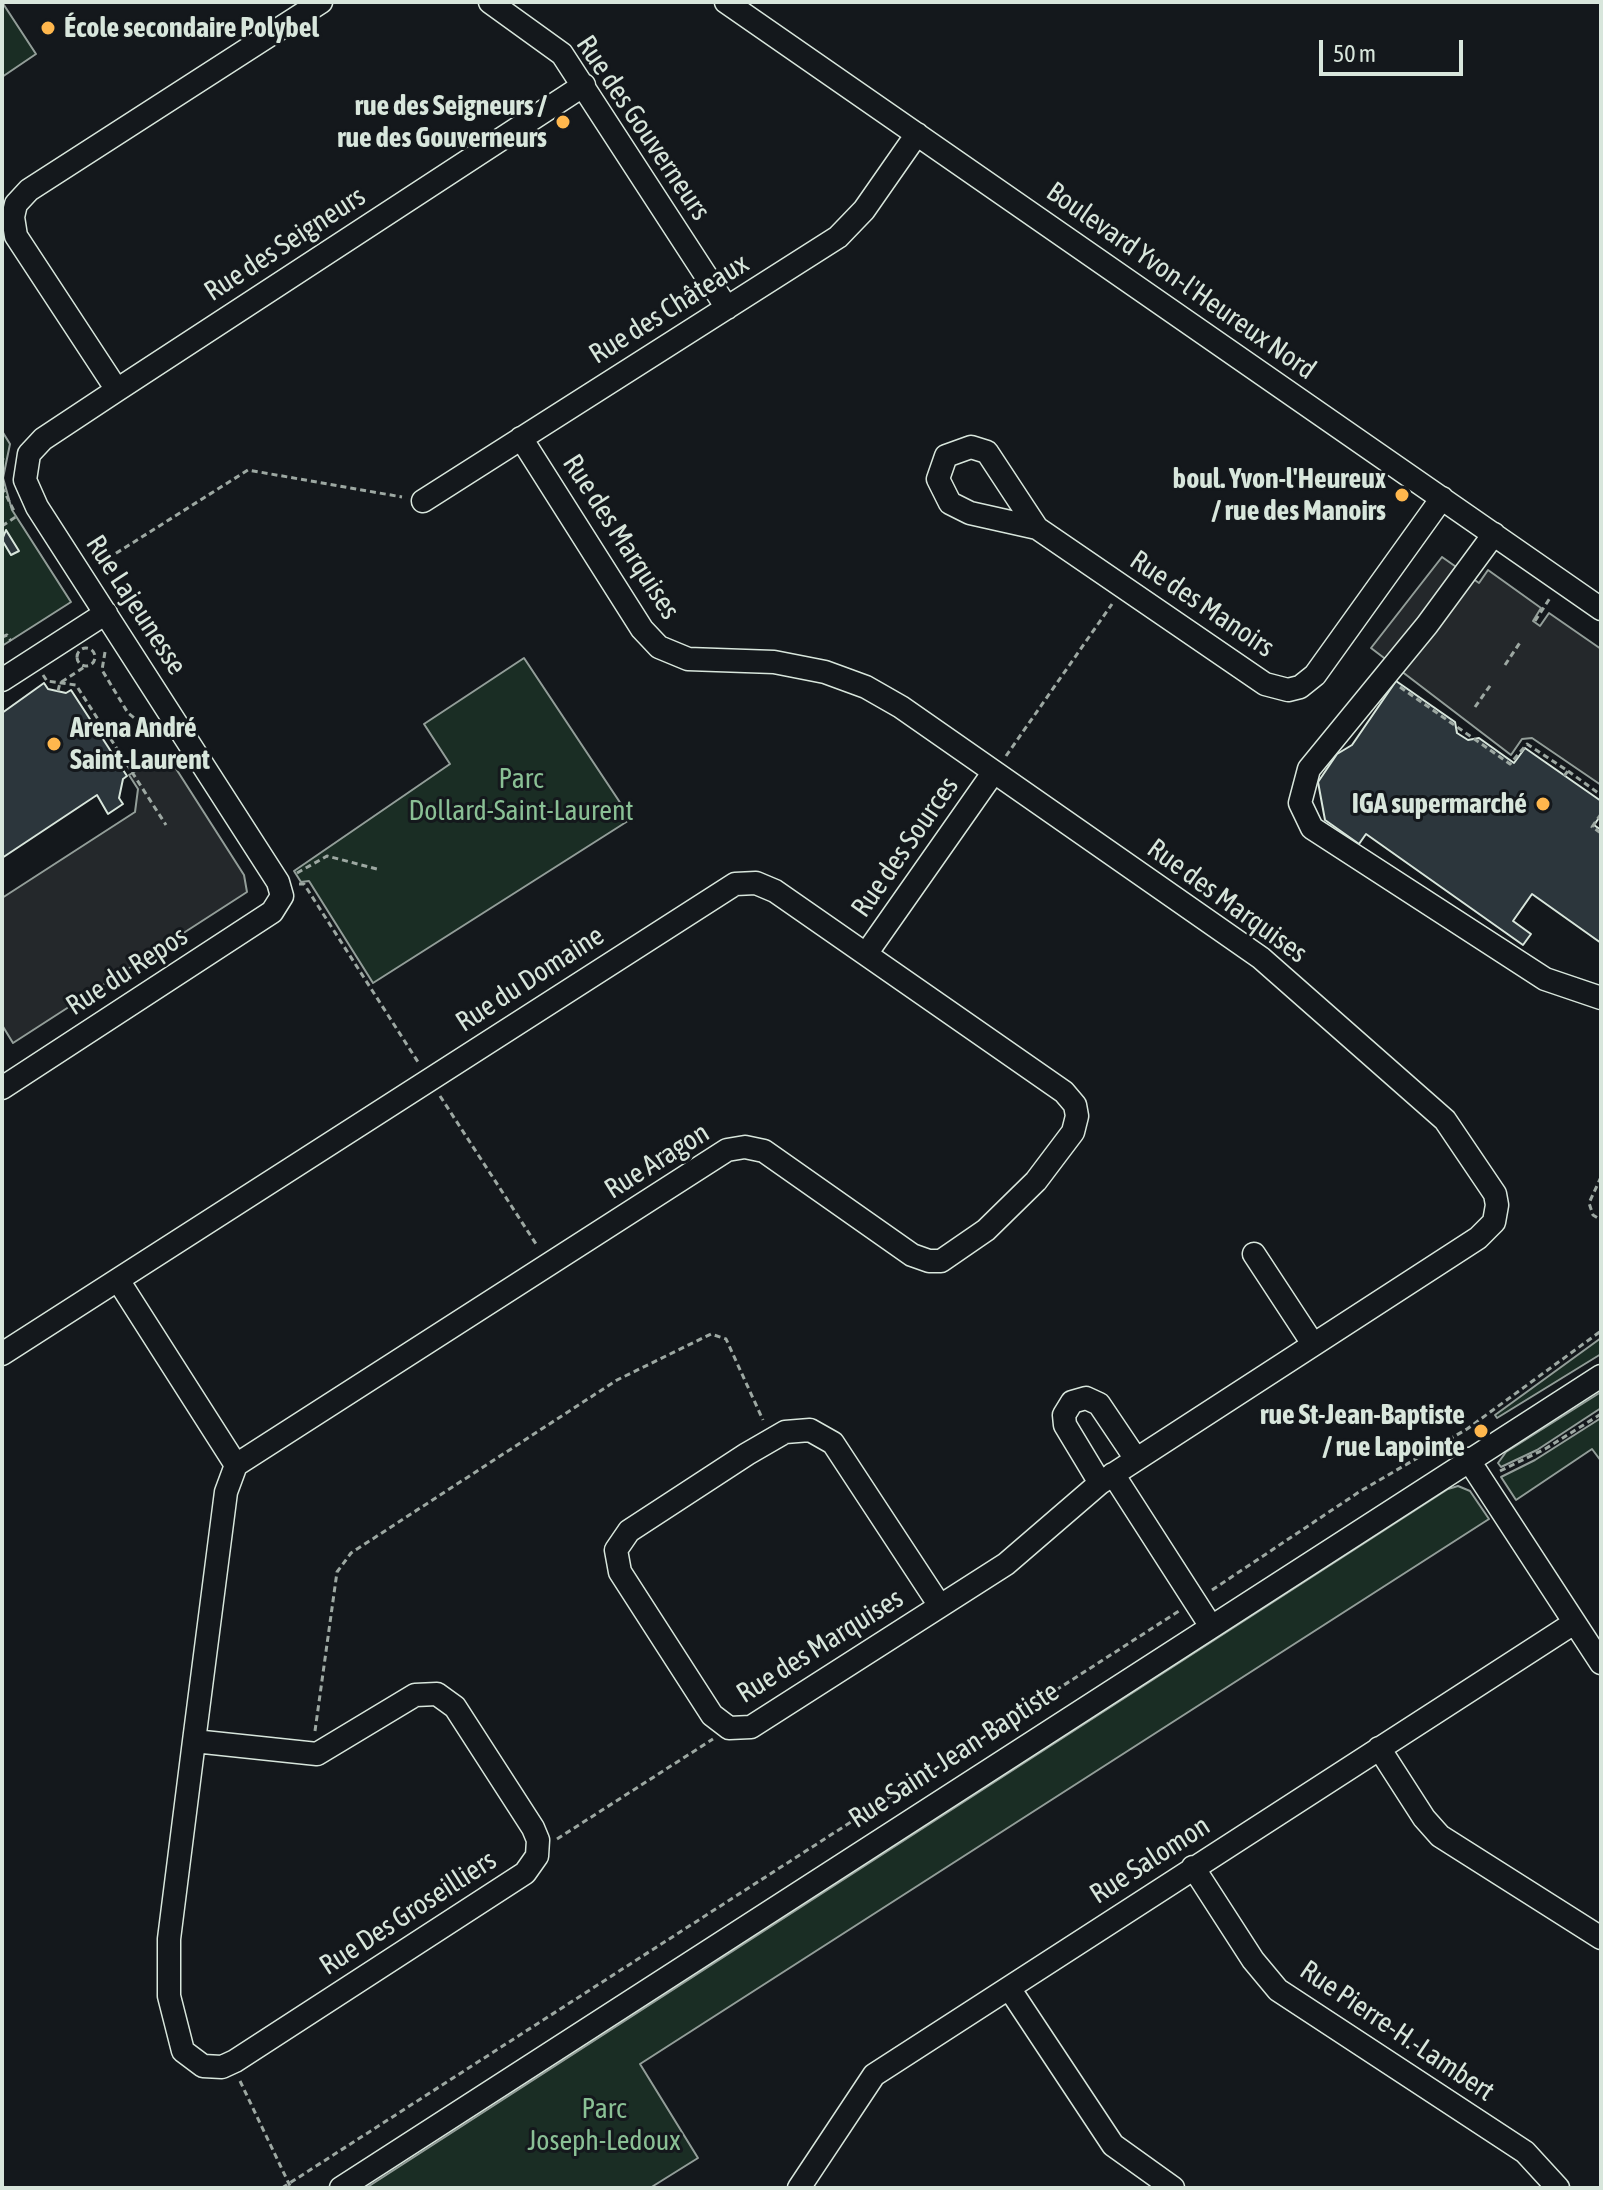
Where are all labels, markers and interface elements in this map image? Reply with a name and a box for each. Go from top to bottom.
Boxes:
place label: École secondaire Polybel [64,11,319,45]
marker: École secondaire Polybel [39,19,57,37]
scale bar [1323,24,1467,74]
street label: Rue des Gouverneurs [569,29,717,227]
text: 50 m [1333,40,1376,67]
place label: rue des Seigneurs / rue des Gouverneurs [337,89,547,155]
marker: rue des Seigneurs / rue des Gouverneurs [554,113,572,131]
street label: Boulevard Yvon-l'Heureux Nord [1040,175,1322,387]
street label: Rue des Seigneurs [198,180,372,308]
street label: Rue des Châteaux [583,247,755,371]
street label: Rue des Marquises [555,448,687,626]
place label: boul. Yvon-l'Heureux / rue des Manoirs [1173,462,1386,528]
marker: boul. Yvon-l'Heureux / rue des Manoirs [1393,486,1411,504]
street label: Rue Lajeunesse [79,529,193,681]
street label: Rue des Manoirs [1123,543,1281,665]
place label: Arena André Saint-Laurent [70,711,210,777]
marker: Arena André Saint-Laurent [45,735,63,753]
park label: Parc Dollard-Saint-Laurent [408,762,634,828]
street label: Rue des Sources [844,770,966,924]
place label: IGA supermarché [1352,787,1527,821]
marker: IGA supermarché [1534,795,1552,813]
street label: Rue des Marquises [1140,832,1314,970]
street label: Rue du Repos [60,919,194,1023]
street label: Rue du Domaine [450,919,610,1039]
street label: Rue Aragon [599,1116,715,1206]
place label: rue St-Jean-Baptiste / rue Lapointe [1260,1398,1465,1464]
marker: rue St-Jean-Baptiste / rue Lapointe [1472,1422,1490,1440]
street label: Rue des Marquises [731,1582,909,1710]
street label: Rue Saint-Jean-Baptiste [843,1675,1065,1835]
street label: Rue Salomon [1084,1809,1216,1911]
street label: Rue Des Groseilliers [313,1843,503,1983]
street label: Rue Pierre-H.-Lambert [1294,1954,1500,2108]
park label: Parc Joseph-Ledoux [527,2092,681,2158]

